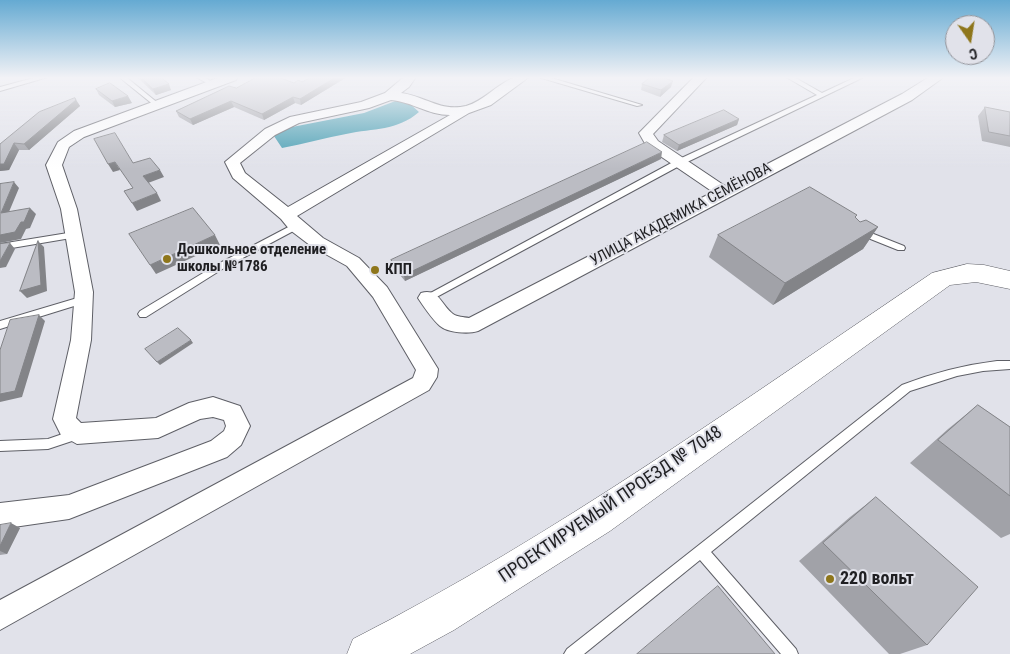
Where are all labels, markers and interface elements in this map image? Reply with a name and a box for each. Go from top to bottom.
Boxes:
north arrow [945,15,995,65]
text: С [967,45,979,62]
street label: УЛИЦА АКАДЕМИКА СЕМЁНОВА [587,160,775,270]
place label: Дошкольное отделение школы №1786 [177,241,326,276]
marker: Дошкольное отделение школы №1786 [161,253,173,265]
place label: КПП [385,261,412,279]
marker: КПП [369,264,381,276]
street label: ПРОЕКТИРУЕМЫЙ ПРОЕЗД № 7048 [495,422,727,588]
place label: 220 вольт [840,568,914,590]
marker: 220 вольт [824,573,836,585]

